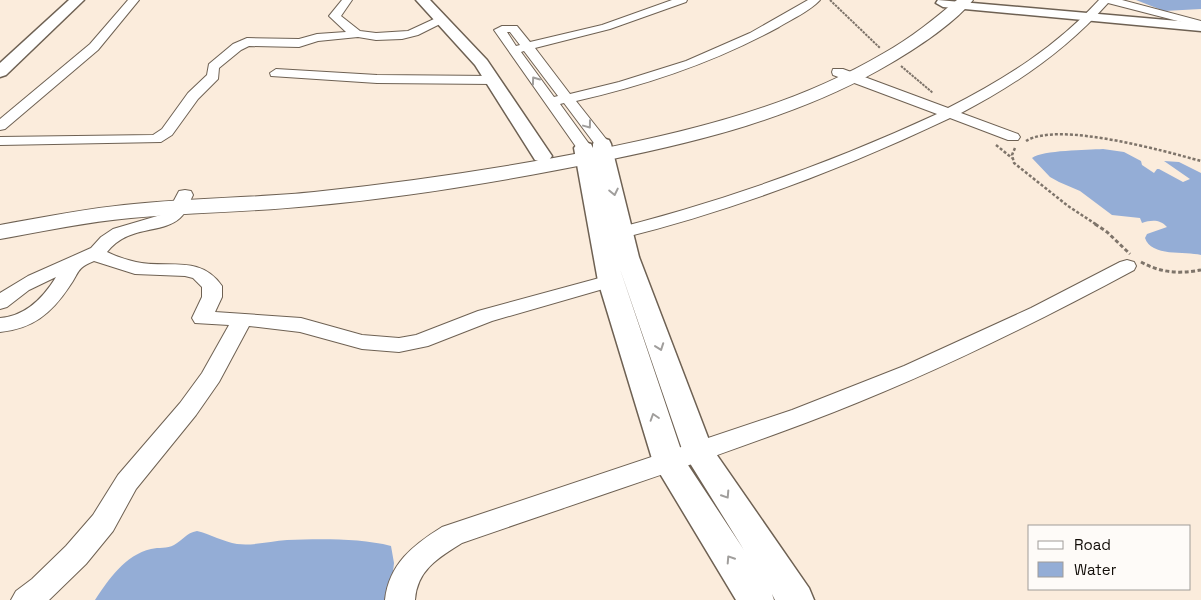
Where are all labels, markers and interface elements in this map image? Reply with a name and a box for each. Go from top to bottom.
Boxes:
one-way arrow [532,76,541,86]
one-way arrow [582,119,590,128]
one-way arrow [608,187,618,196]
one-way arrow [654,342,664,351]
one-way arrow [650,413,660,421]
one-way arrow [720,489,729,498]
legend [1028,525,1191,590]
text: Road [1074,535,1111,554]
one-way arrow [727,555,737,564]
text: Water [1074,560,1117,579]

